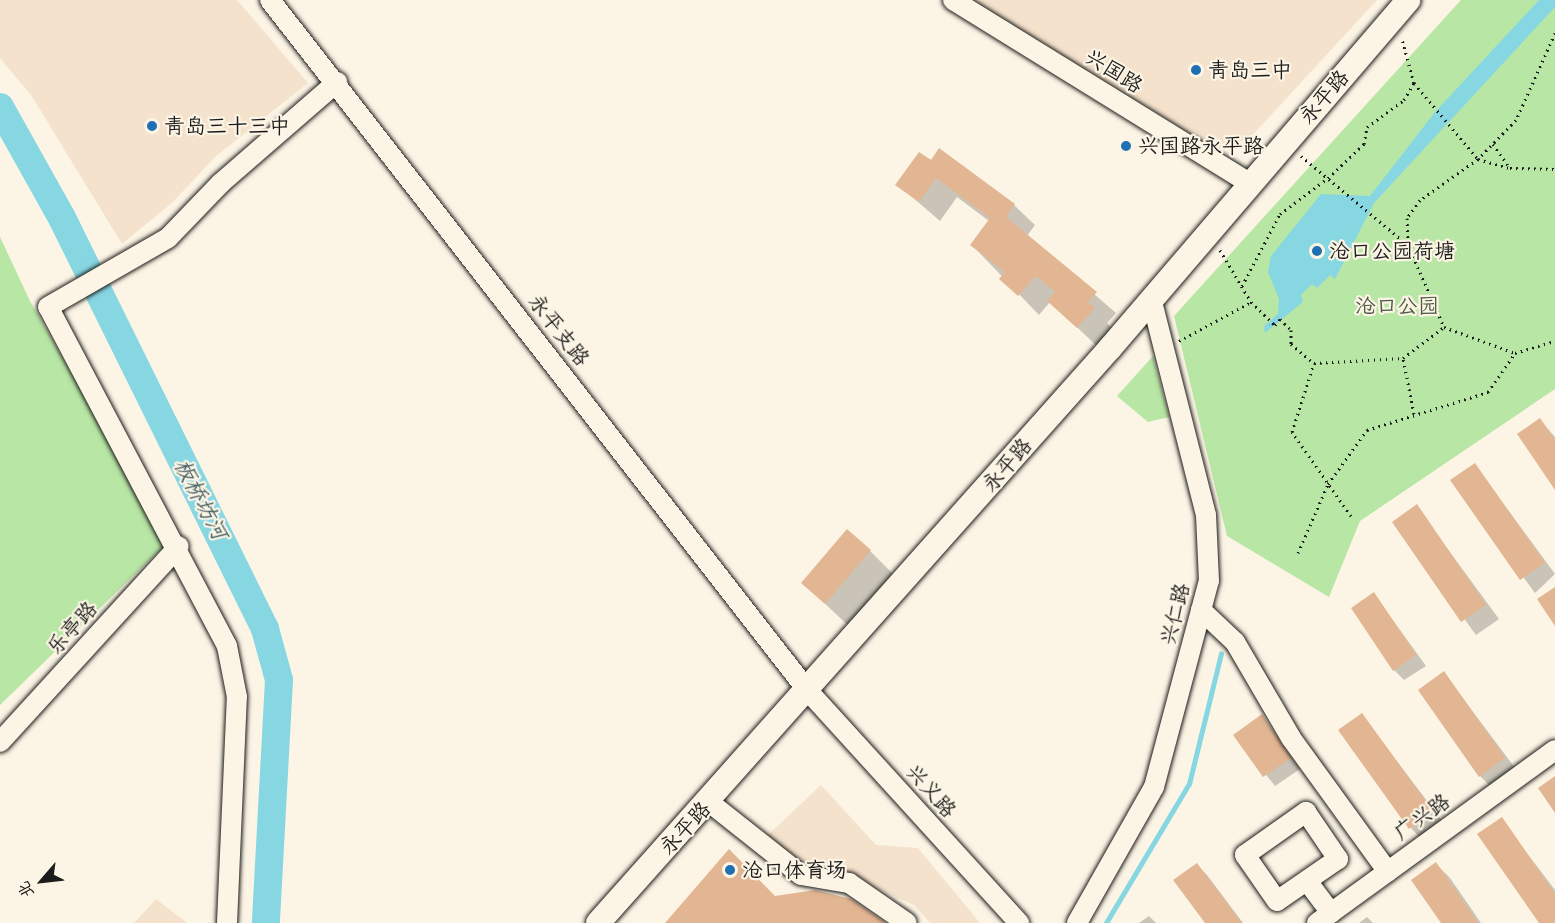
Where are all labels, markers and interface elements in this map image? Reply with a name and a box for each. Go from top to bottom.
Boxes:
street label: 兴国路 [1081,44,1147,98]
place label: 青岛三中 [1208,57,1292,83]
marker: 青岛三中 [1189,63,1203,77]
street label: 永平路 [1294,65,1354,129]
place label: 青岛三十三中 [164,113,290,139]
marker: 青岛三十三中 [145,119,159,133]
place label: 兴国路永平路 [1138,133,1264,159]
marker: 兴国路永平路 [1119,139,1133,153]
place label: 沧口公园荷塘 [1329,238,1455,264]
marker: 沧口公园荷塘 [1310,244,1324,258]
street label: 永平支路 [523,289,595,371]
park label: 沧口公园 [1355,293,1439,319]
street label: 永平路 [977,433,1037,497]
water label: 板桥坊河 [169,454,233,544]
street label: 兴仁路 [1155,580,1195,648]
street label: 乐亭路 [42,596,102,660]
street label: 兴义路 [901,759,961,823]
street label: 广兴路 [1389,788,1455,846]
street label: 永平路 [654,796,716,860]
north arrow [12,851,72,911]
place label: 沧口体育场 [742,857,847,883]
marker: 沧口体育场 [723,863,737,877]
text: 北 [14,878,38,901]

